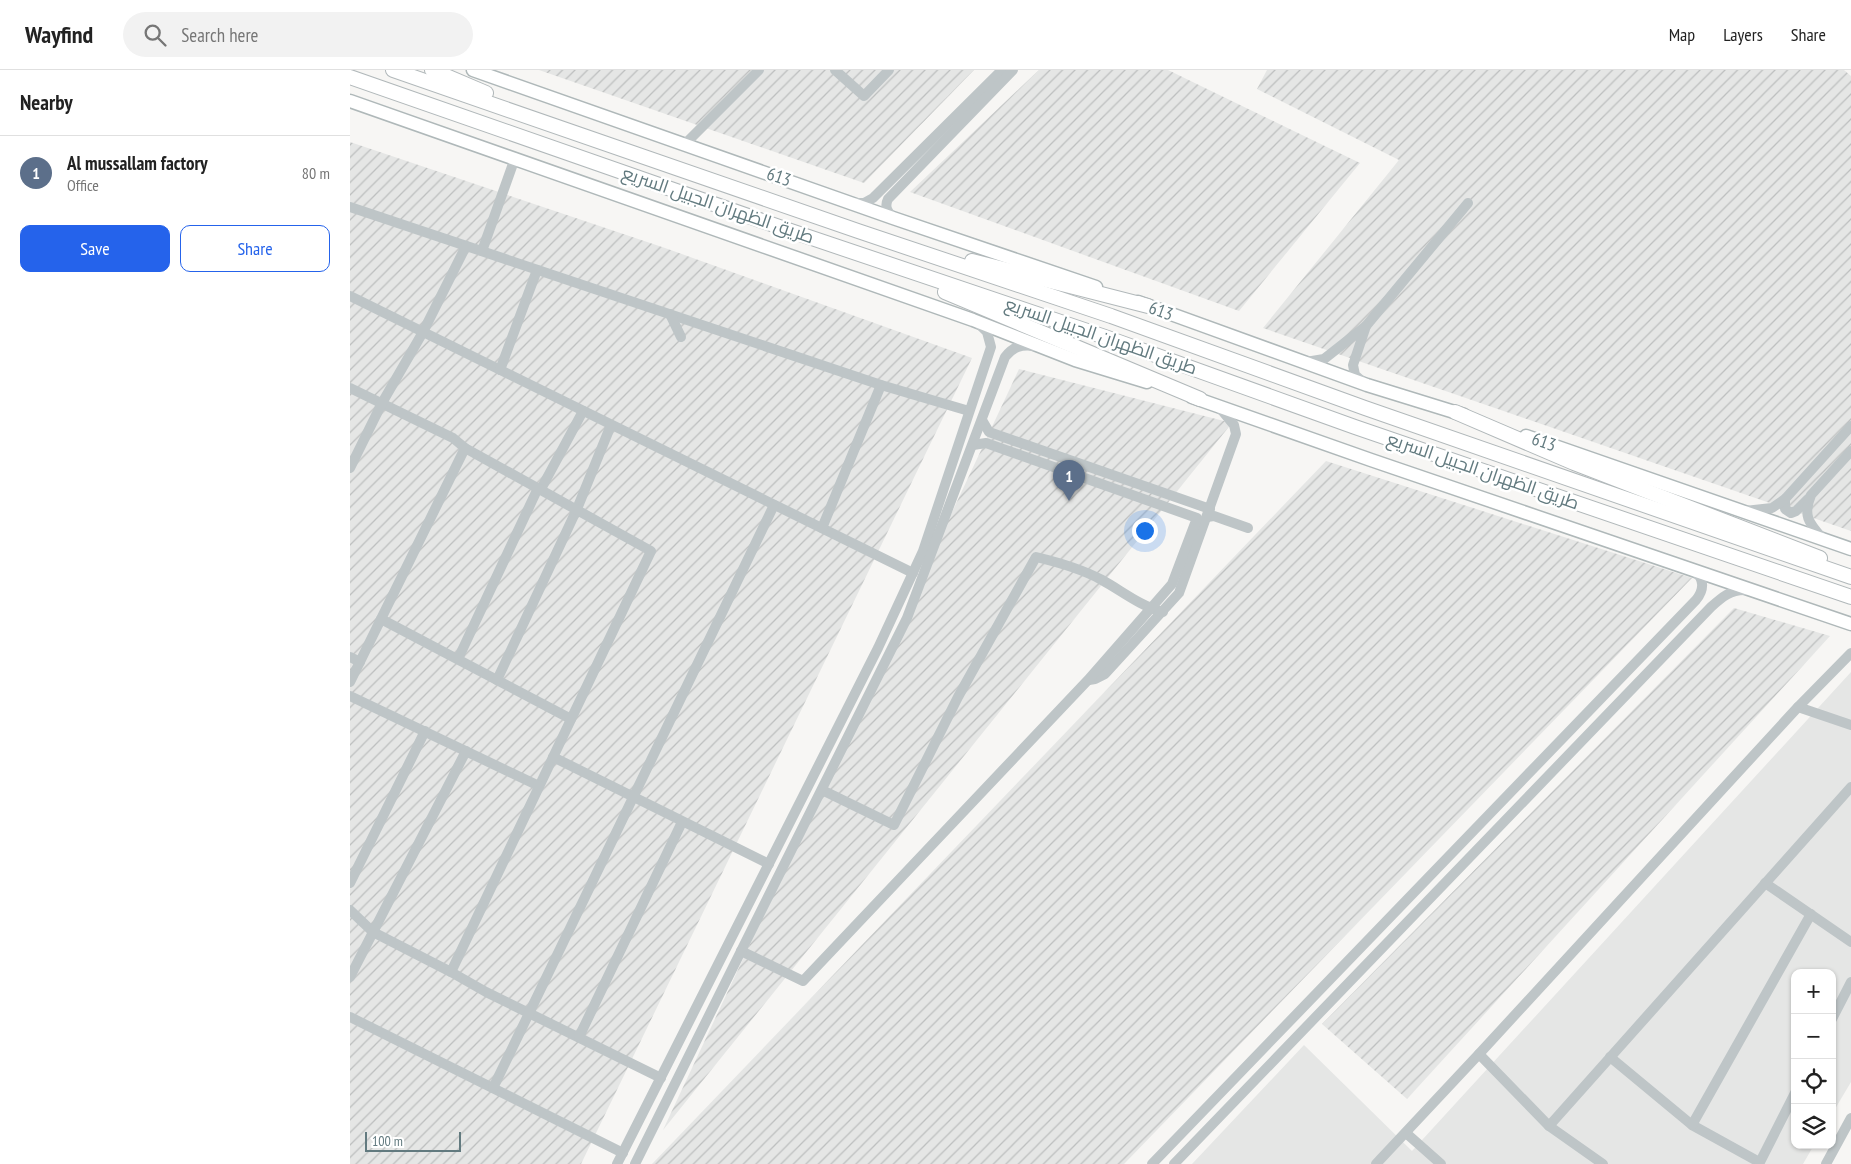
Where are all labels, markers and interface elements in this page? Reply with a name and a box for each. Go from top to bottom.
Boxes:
search box [123,12,473,57]
text: Wayfind [25,19,93,50]
icon: search [141,21,169,49]
text: Search here [181,23,258,47]
text: Map [1669,23,1695,46]
text: Layers [1723,23,1763,46]
text: Share [1791,23,1826,46]
text: Nearby [20,89,73,116]
text: Al mussallam factory [67,151,208,175]
street label: طريق الظهران الجبيل السريع [619,161,817,249]
street label: 613 [764,162,794,191]
text: 1 [32,163,40,183]
text: 80 m [302,163,330,183]
text: Office [67,175,99,195]
button: Save [20,225,170,272]
button: Share [180,225,330,272]
street label: طريق الظهران الجبيل السريع [1002,292,1200,380]
street label: 613 [1146,296,1177,325]
street label: طريق الظهران الجبيل السريع [1384,427,1582,515]
street label: 613 [1529,427,1559,456]
pin: 1 [1053,460,1085,501]
your location [1132,518,1158,544]
map controls [1791,969,1836,1149]
button: + [1791,969,1836,1014]
button: − [1791,1014,1836,1059]
button: locate [1791,1059,1836,1104]
button: layers [1791,1104,1836,1149]
scale bar [365,1129,461,1152]
text: 100 m [372,1132,403,1150]

